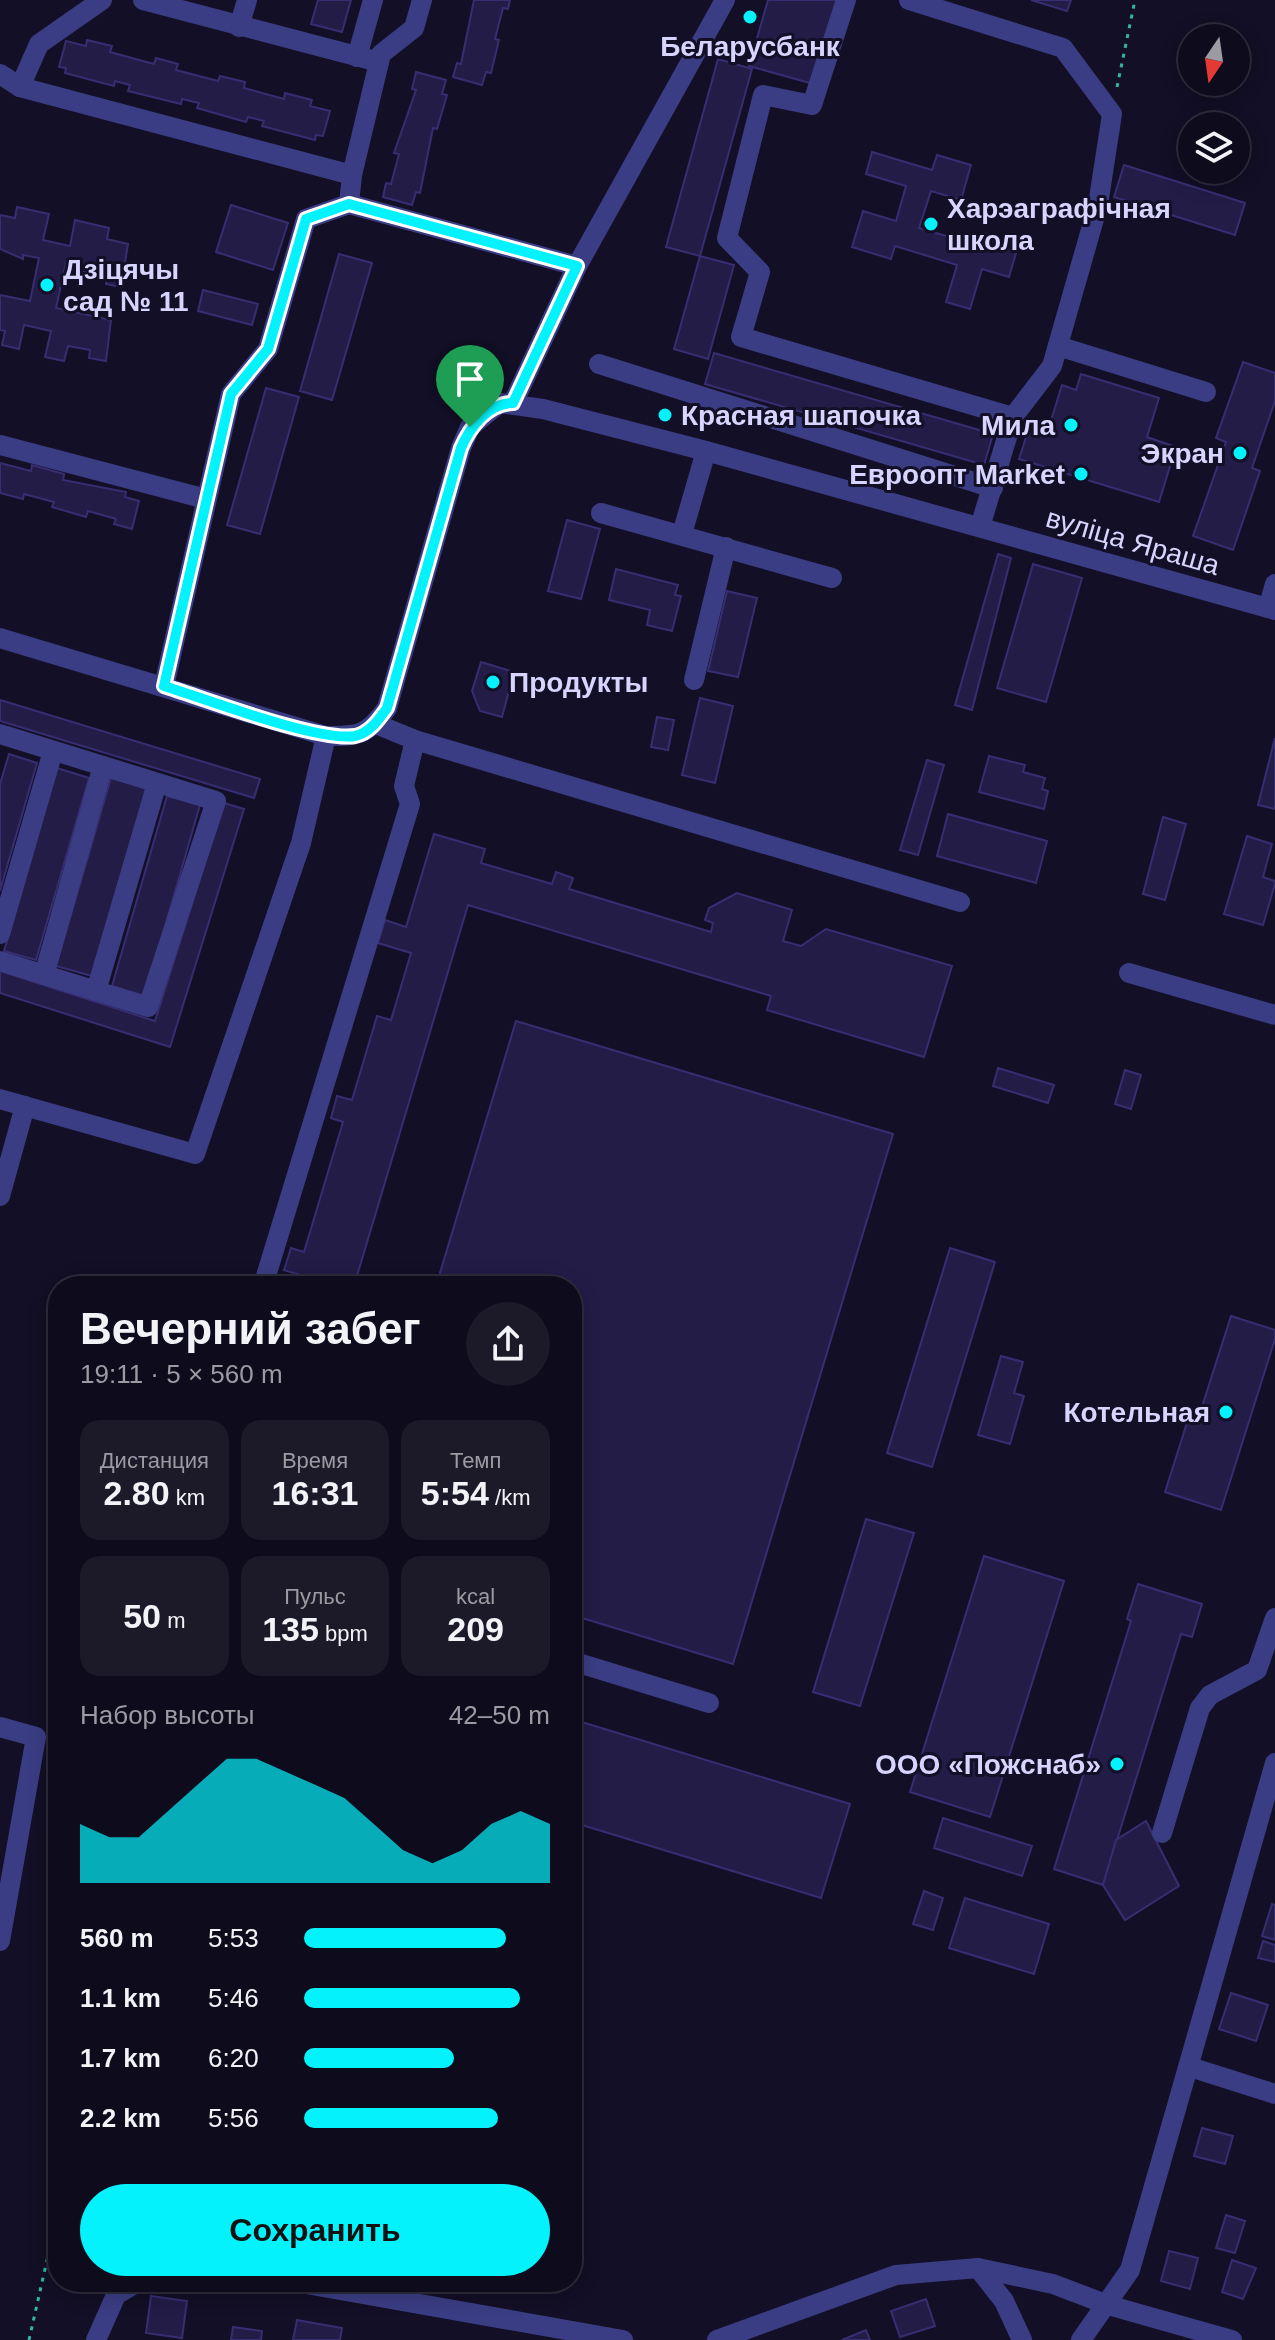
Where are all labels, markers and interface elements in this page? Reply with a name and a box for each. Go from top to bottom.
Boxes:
marker: Беларусбанк [741,8,759,26]
north arrow [1178,24,1250,96]
map controls [1178,24,1250,184]
place label: Беларусбанк [660,31,841,62]
button: layers [1178,112,1250,184]
place label: Харэаграфічная школа [947,193,1171,256]
marker: Харэаграфічная школа [922,215,940,233]
place label: Дзіцячы сад № 11 [63,254,189,317]
marker: Дзіцячы сад № 11 [38,276,56,294]
pin [436,345,504,427]
icon: arrive [448,357,492,401]
place label: Красная шапочка [681,400,921,431]
marker: Красная шапочка [656,406,674,424]
place label: Мила [981,410,1055,441]
marker: Мила [1062,416,1080,434]
place label: Экран [1140,438,1224,469]
marker: Экран [1231,444,1249,462]
place label: Евроопт Market [849,459,1065,490]
marker: Евроопт Market [1072,465,1090,483]
street label: вуліца Яраша [1043,502,1224,581]
place label: Продукты [509,667,648,698]
marker: Продукты [484,673,502,691]
button: share [466,1302,550,1386]
text: Вечерний забег [80,1304,421,1353]
text: 19:11 · 5 × 560 m [80,1359,283,1389]
place label: Котельная [1063,1397,1210,1428]
marker: Котельная [1217,1403,1235,1421]
text: Дистанция [100,1448,209,1473]
text: Время [282,1448,348,1473]
text: Темп [450,1448,501,1473]
text: 2.80 [104,1474,170,1512]
text: 16:31 [272,1474,358,1512]
text: 5:54 [421,1474,489,1512]
text: km [170,1485,205,1510]
text: /km [489,1485,530,1510]
text: Пульс [284,1584,346,1609]
text: kcal [456,1584,495,1609]
text: 50 [123,1597,161,1635]
text: m [161,1608,185,1633]
text: 135 [262,1610,319,1648]
text: 209 [447,1610,504,1648]
text: bpm [319,1621,368,1646]
text: Набор высоты [80,1700,255,1730]
text: 42–50 m [449,1700,550,1730]
place label: ООО «Пожснаб» [875,1749,1101,1780]
marker: ООО «Пожснаб» [1108,1755,1126,1773]
text: 560 m [80,1923,154,1953]
text: 5:53 [208,1923,259,1953]
text: 1.1 km [80,1983,161,2013]
text: 5:46 [208,1983,259,2013]
text: 1.7 km [80,2043,161,2073]
text: 6:20 [208,2043,259,2073]
text: 2.2 km [80,2103,161,2133]
text: 5:56 [208,2103,259,2133]
button: Сохранить [80,2184,550,2276]

